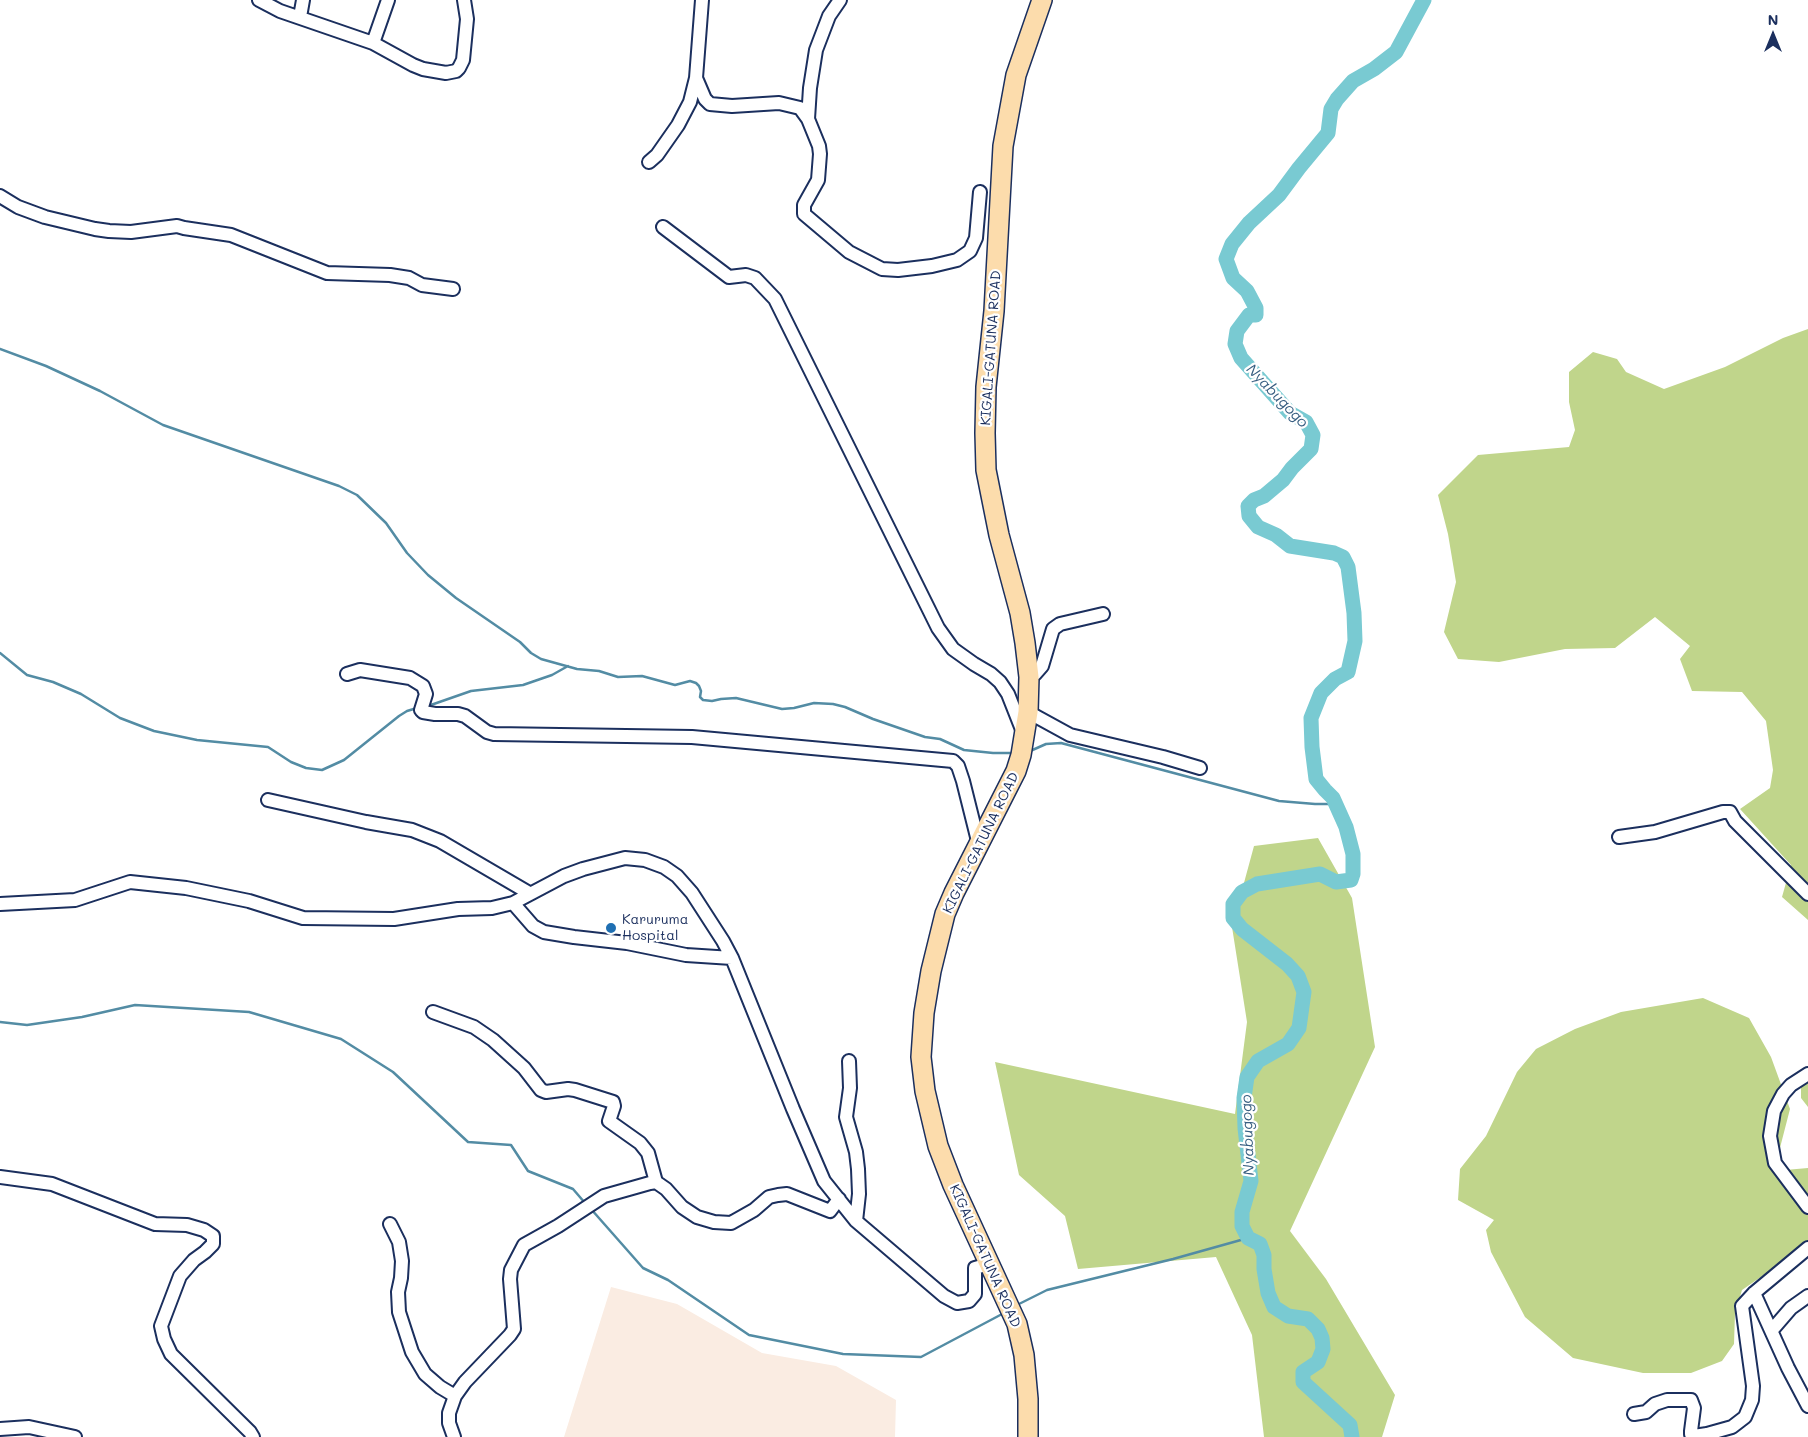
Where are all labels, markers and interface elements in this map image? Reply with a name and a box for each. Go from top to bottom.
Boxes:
north arrow [1748,10,1798,60]
text: N [1768,10,1778,29]
street label: KIGALI-GATUNA ROAD [977,270,1005,426]
water label: Nyabugogo [1242,361,1312,431]
street label: KIGALI-GATUNA ROAD [939,770,1023,916]
place label: Karuruma Hospital [622,912,688,944]
marker: Karuruma Hospital [604,921,618,935]
water label: Nyabugogo [1238,1094,1258,1176]
street label: KIGALI-GATUNA ROAD [946,1182,1024,1330]

